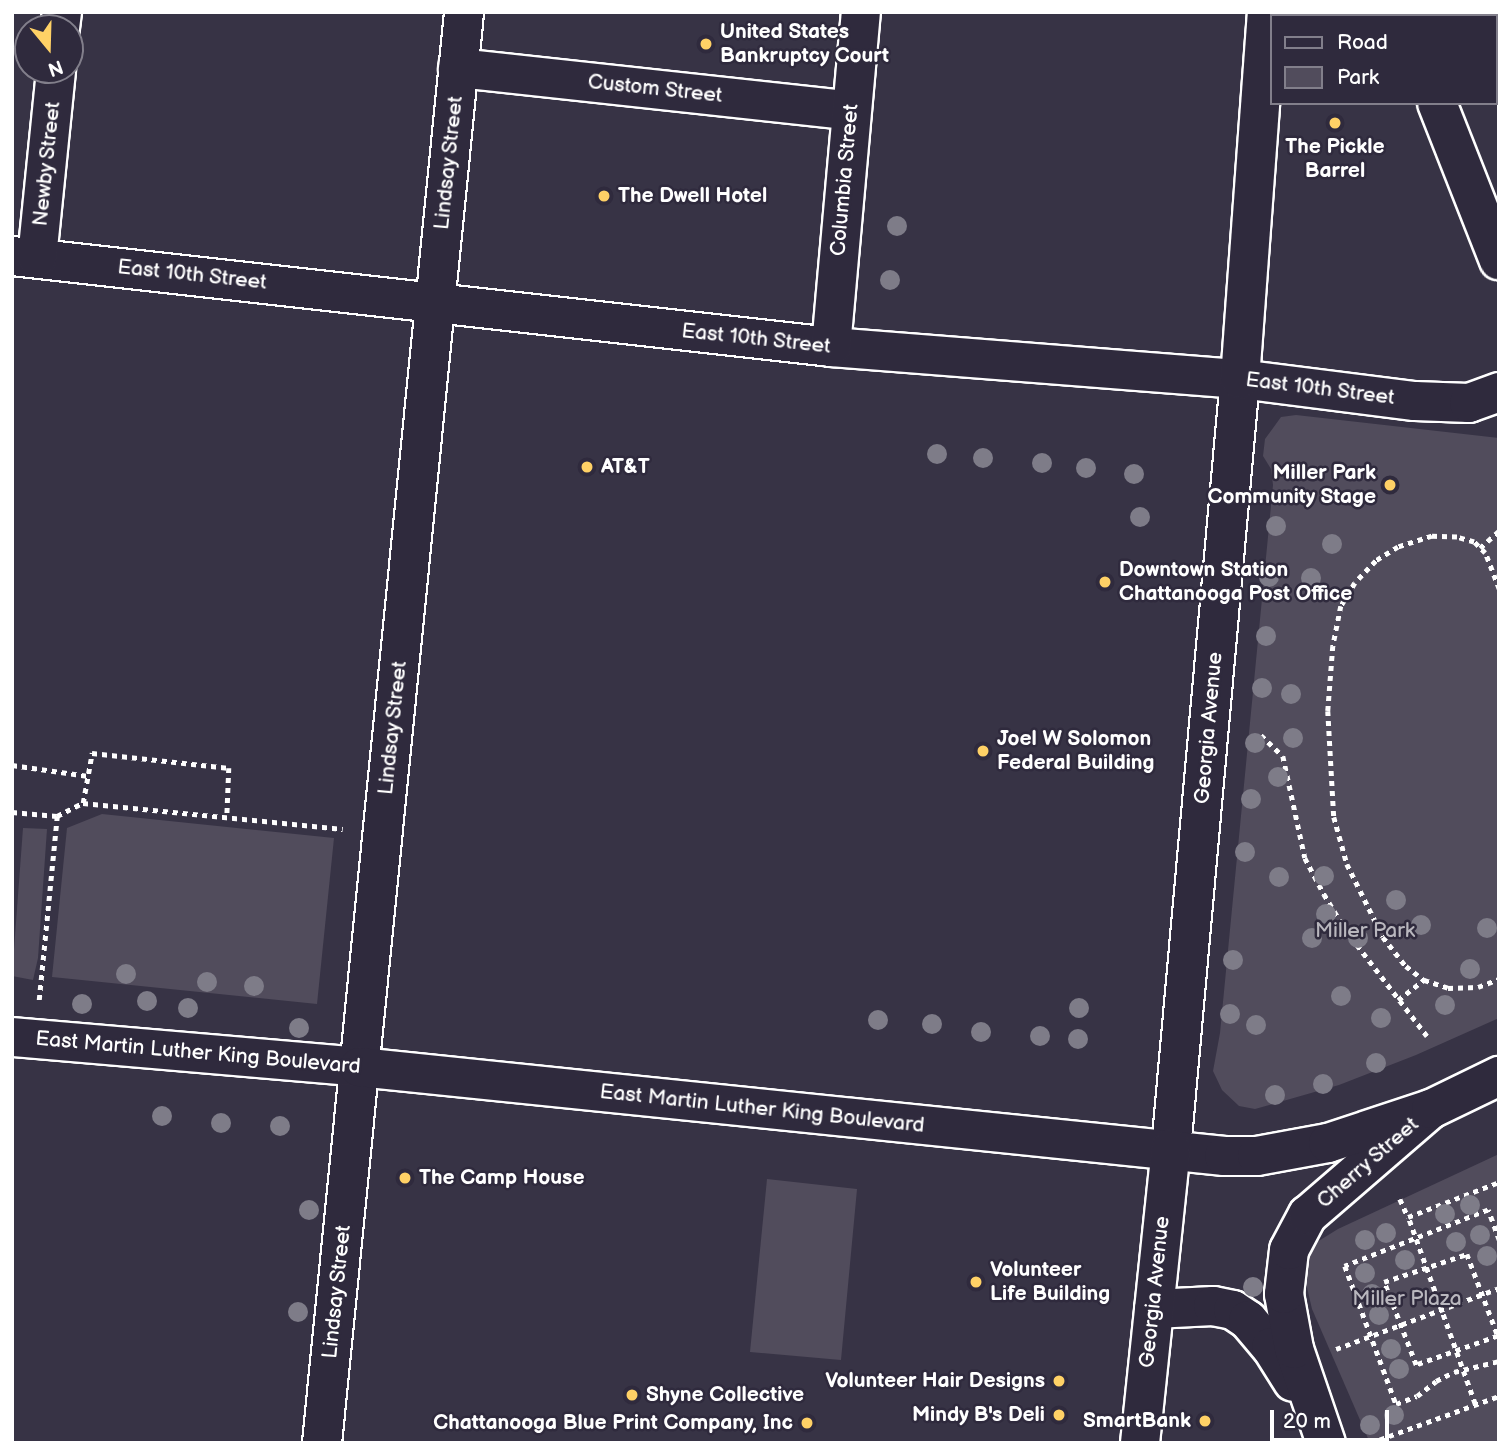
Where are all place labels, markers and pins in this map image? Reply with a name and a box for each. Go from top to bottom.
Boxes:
place label: United States Bankruptcy Court [720,19,890,69]
marker: United States Bankruptcy Court [698,36,714,52]
marker: The Pickle Barrel [1327,115,1343,131]
place label: The Pickle Barrel [1285,134,1385,184]
place label: The Dwell Hotel [618,183,767,209]
marker: The Dwell Hotel [596,188,612,204]
place label: AT&T [601,454,650,480]
marker: AT&T [579,459,595,475]
place label: Miller Park Community Stage [1207,460,1376,510]
marker: Miller Park Community Stage [1382,477,1398,493]
place label: Downtown Station Chattanooga Post Office [1119,557,1352,607]
marker: Downtown Station Chattanooga Post Office [1097,574,1113,590]
place label: Joel W Solomon Federal Building [997,726,1154,776]
marker: Joel W Solomon Federal Building [975,743,991,759]
place label: The Camp House [419,1165,584,1191]
marker: The Camp House [397,1170,413,1186]
place label: Volunteer Life Building [990,1257,1110,1307]
marker: Volunteer Life Building [968,1274,984,1290]
place label: Volunteer Hair Designs [825,1368,1045,1394]
marker: Volunteer Hair Designs [1051,1373,1067,1389]
place label: Shyne Collective [646,1382,804,1408]
marker: Shyne Collective [624,1387,640,1403]
place label: Mindy B's Deli [911,1402,1045,1428]
marker: Mindy B's Deli [1051,1407,1067,1423]
place label: SmartBank [1083,1408,1191,1434]
place label: Chattanooga Blue Print Company, Inc [433,1410,793,1436]
marker: SmartBank [1197,1413,1213,1429]
marker: Chattanooga Blue Print Company, Inc [799,1415,815,1431]

